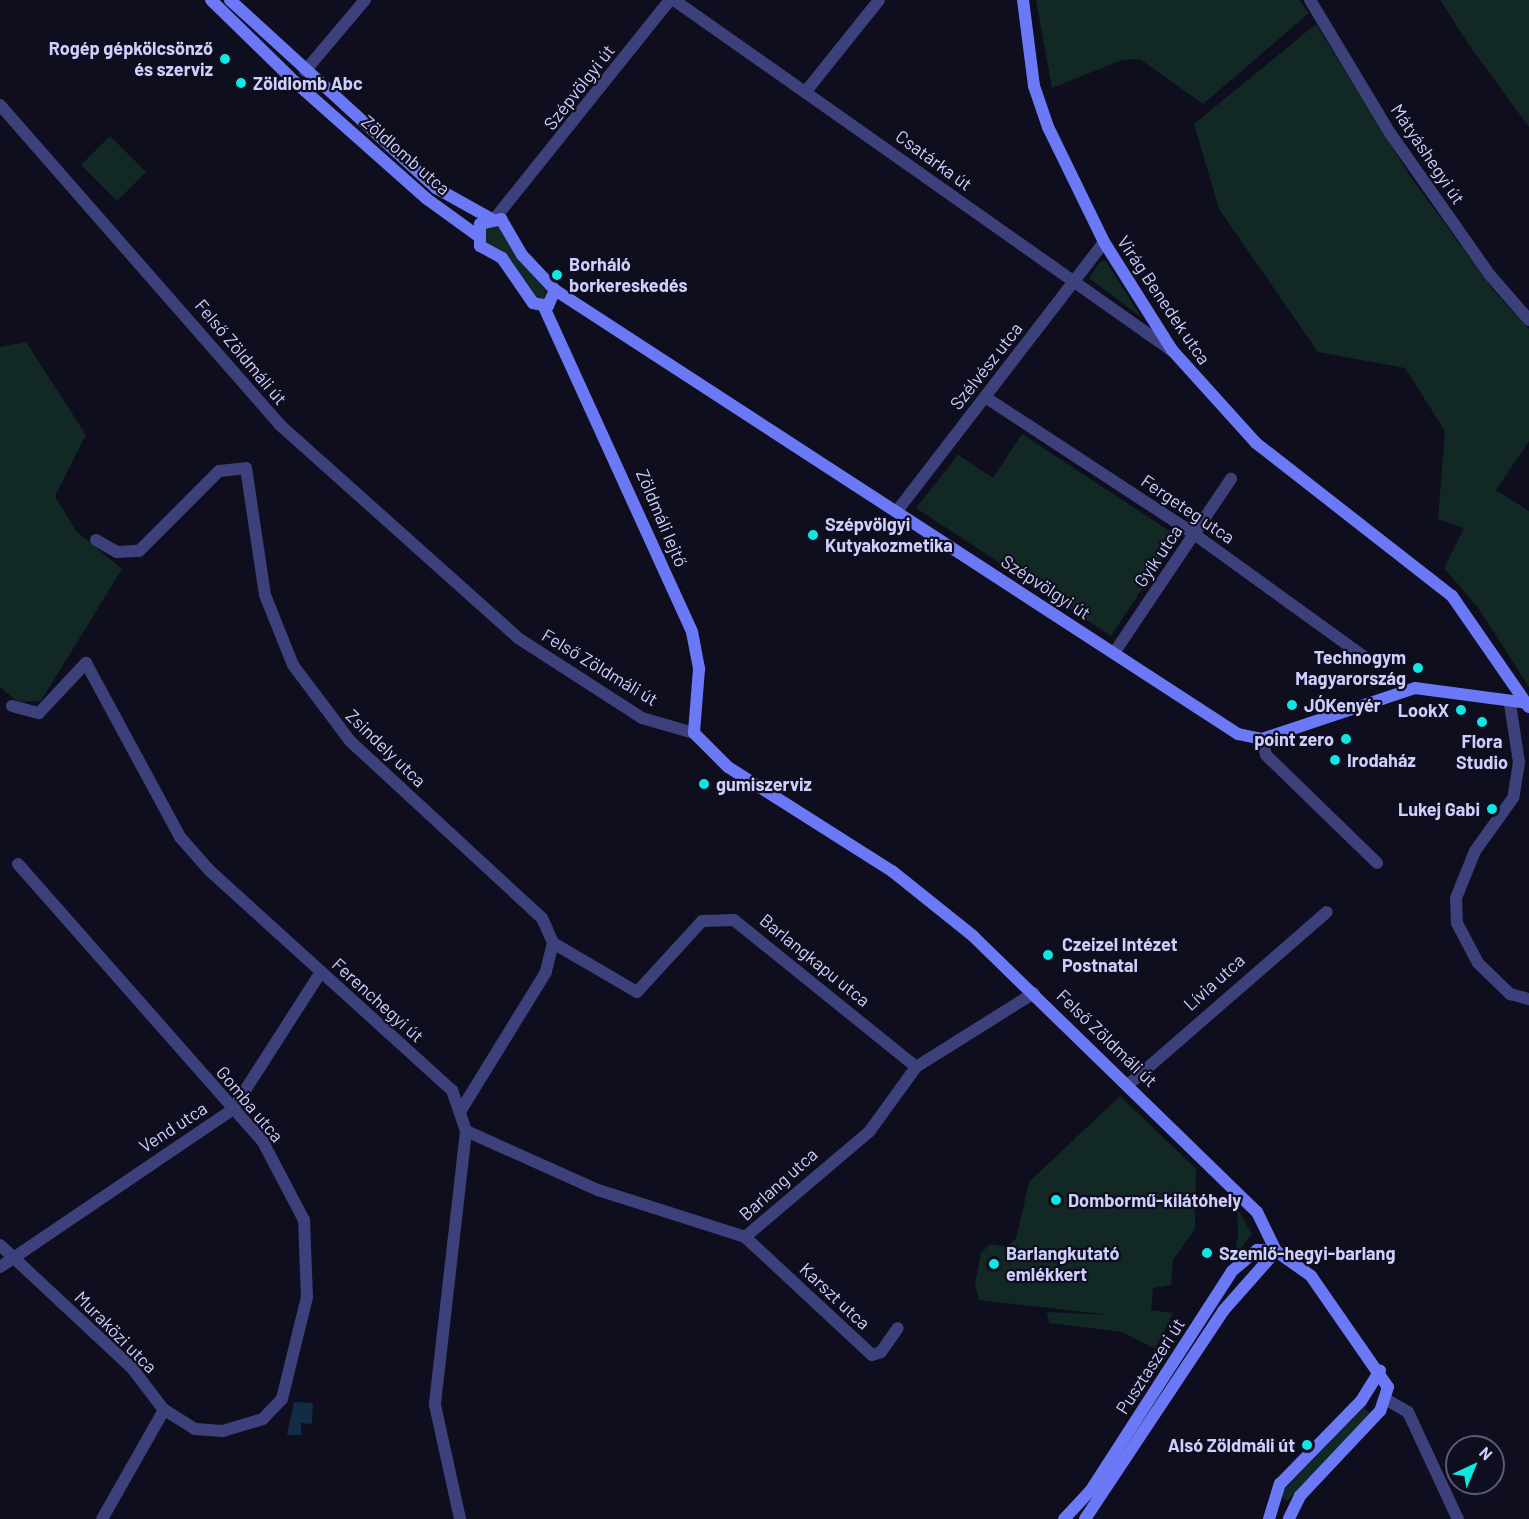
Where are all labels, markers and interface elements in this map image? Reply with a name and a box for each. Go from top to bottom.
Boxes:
place label: Rogép gépkölcsönző és szerviz [49,38,213,80]
street label: Szépvölgyi út [539,40,619,134]
marker: Rogép gépkölcsönző és szerviz [218,52,232,66]
place label: Zöldlomb Abc [253,72,363,94]
marker: Zöldlomb Abc [234,76,248,90]
street label: Mátyáshegyi út [1387,100,1469,208]
street label: Zöldlomb utca [357,111,455,199]
street label: Csatárka út [892,125,976,195]
street label: Virág Benedek utca [1113,231,1215,369]
place label: Borháló borkereskedés [569,254,688,296]
marker: Borháló borkereskedés [550,268,564,282]
street label: Felső Zöldmáli út [191,295,291,409]
street label: Szélvész utca [945,318,1027,414]
street label: Zöldmáli lejtő [632,466,692,570]
street label: Fergeteg utca [1137,470,1239,548]
place label: Szépvölgyi Kutyakozmetika [825,514,953,556]
street label: Gyík utca [1129,521,1187,591]
marker: Szépvölgyi Kutyakozmetika [806,528,820,542]
street label: Szépvölgyi út [997,550,1095,624]
street label: Felső Zöldmáli út [538,624,662,710]
place label: Technogym Magyarország [1295,647,1406,690]
marker: Technogym Magyarország [1411,661,1425,675]
place label: JÓKenyér [1304,694,1381,716]
marker: JÓKenyér [1285,698,1299,712]
place label: LookX [1398,699,1449,721]
marker: LookX [1454,703,1468,717]
street label: Zsindely utca [342,705,430,791]
marker: Flora Studio [1475,715,1489,729]
place label: point zero [1254,728,1334,750]
place label: Flora Studio [1456,731,1508,774]
marker: point zero [1339,732,1353,746]
place label: Irodaház [1347,749,1416,771]
marker: Irodaház [1328,753,1342,767]
place label: gumiszerviz [716,773,812,795]
marker: gumiszerviz [697,777,711,791]
place label: Lukej Gabi [1398,798,1480,820]
marker: Lukej Gabi [1485,802,1499,816]
street label: Barlangkapu utca [756,909,874,1011]
place label: Czeizel Intézet Postnatal [1062,934,1178,976]
marker: Czeizel Intézet Postnatal [1039,946,1057,964]
street label: Lívia utca [1179,949,1249,1015]
street label: Ferenchegyi út [328,953,428,1047]
street label: Felső Zöldmáli út [1052,985,1162,1091]
street label: Gomba utca [212,1062,288,1146]
street label: Vend utca [135,1097,211,1157]
street label: Barlang utca [734,1143,822,1225]
place label: Dombormű-kilátóhely [1068,1189,1241,1211]
marker: Dombormű-kilátóhely [1049,1193,1063,1207]
place label: Szemlő-hegyi-barlang [1219,1242,1395,1264]
place label: Barlangkutató emlékkert [1006,1243,1119,1286]
marker: Szemlő-hegyi-barlang [1200,1246,1214,1260]
marker: Barlangkutató emlékkert [987,1257,1001,1271]
street label: Karszt utca [795,1258,875,1334]
street label: Muraközi utca [70,1286,162,1378]
street label: Pusztaszeri út [1111,1314,1189,1418]
place label: Alsó Zöldmáli út [1168,1434,1295,1456]
north arrow [1445,1435,1505,1495]
marker: Alsó Zöldmáli út [1300,1438,1314,1452]
text: N [1476,1443,1497,1464]

